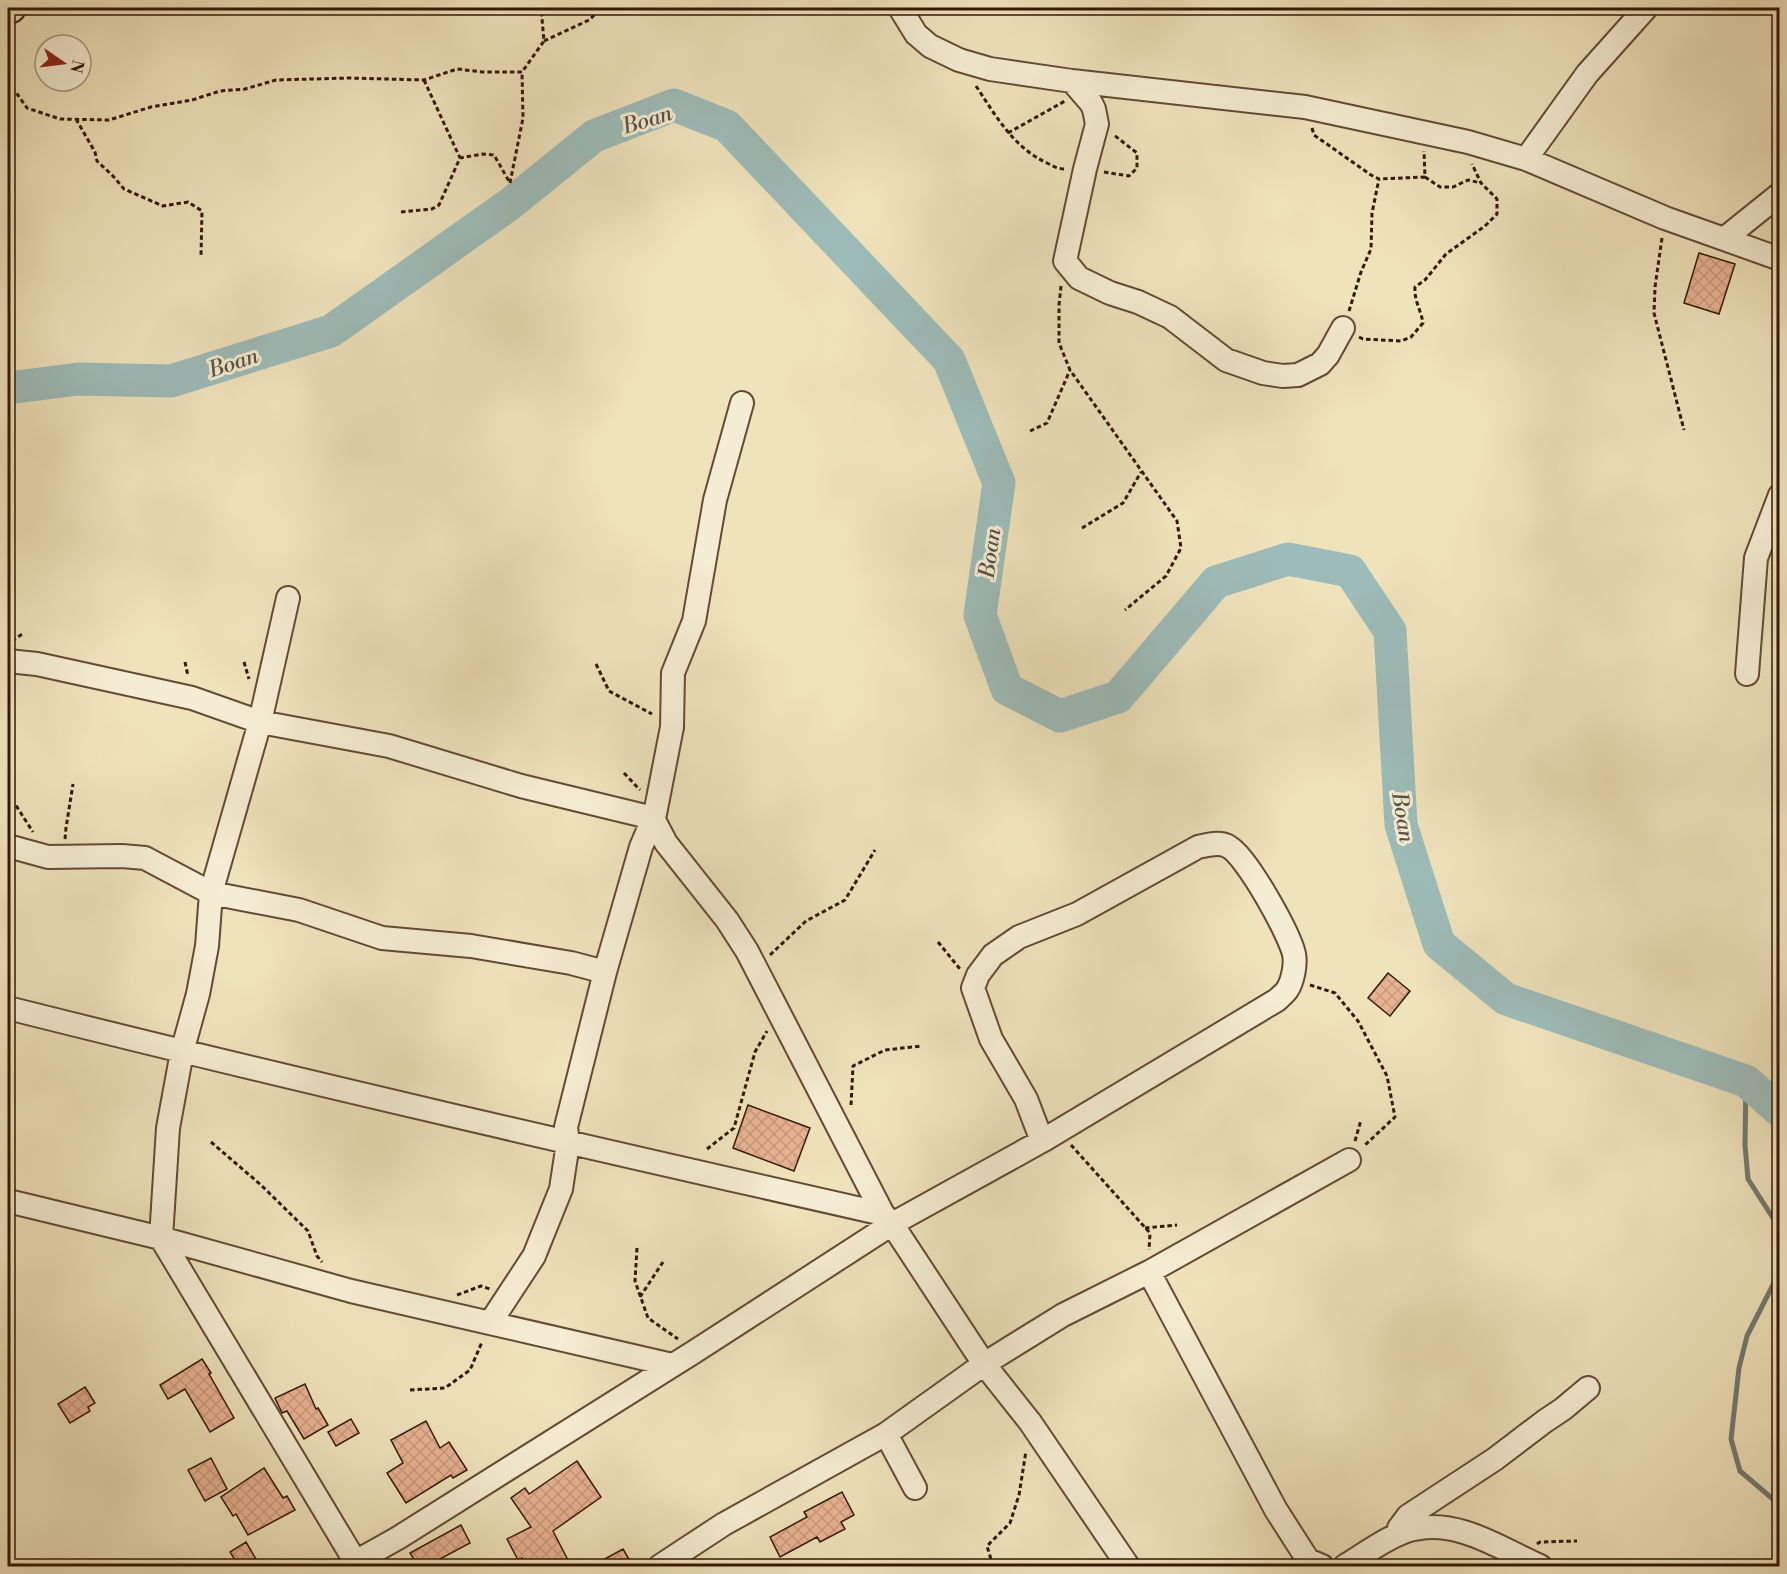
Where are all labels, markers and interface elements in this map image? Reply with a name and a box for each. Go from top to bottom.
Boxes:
north arrow [33,33,93,93]
text: N [65,58,88,75]
water label: Boan [618,100,676,141]
water label: Boan [204,343,262,384]
water label: Boan [973,525,1007,581]
water label: Boan [1385,789,1420,845]

